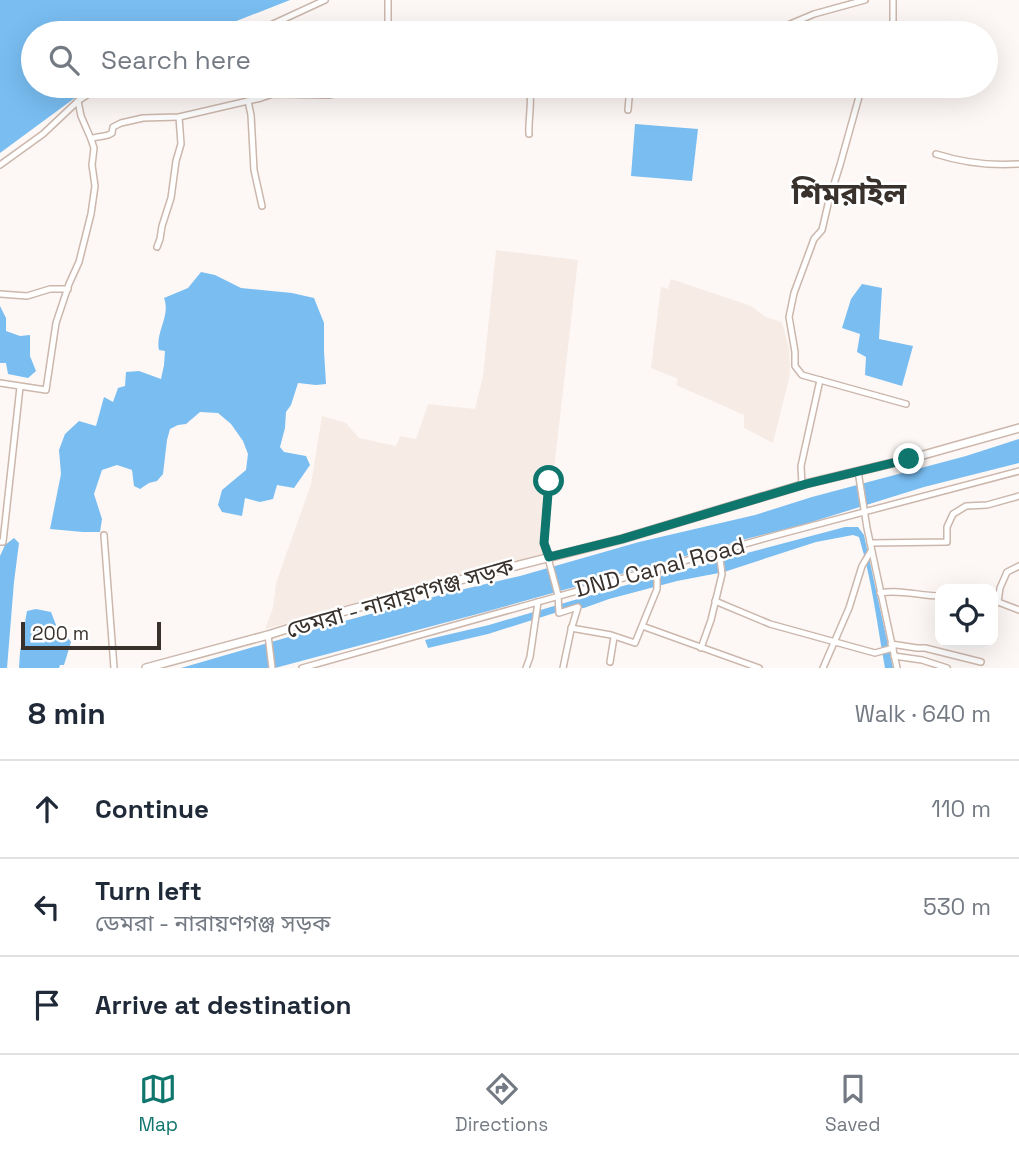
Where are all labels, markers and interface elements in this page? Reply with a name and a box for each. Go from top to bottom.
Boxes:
search box [21,21,998,98]
icon: search [45,41,83,79]
text: Search here [101,43,251,77]
district label: শিমরাইল [791,174,907,213]
route end [893,443,924,474]
route start [533,465,564,496]
street label: DND Canal Road [572,530,748,604]
street label: ডেমরা - নারায়ণগঞ্জ সড়ক [283,551,518,645]
map controls [935,584,998,647]
button: locate [935,584,998,647]
scale bar [21,619,161,651]
text: 200 m [32,621,89,646]
text: 8 min [28,694,106,733]
text: Walk · 640 m [855,699,991,729]
icon: ahead [28,790,66,828]
text: Continue [95,792,209,826]
text: 110 m [931,794,991,824]
text: Turn left [95,874,202,908]
icon: left [28,888,66,926]
text: 530 m [923,892,991,922]
text: ডেমরা - নারায়ণগঞ্জ সড়ক [95,908,331,938]
icon: arrive [28,986,66,1024]
text: Arrive at destination [95,988,352,1022]
tab: Map [138,1070,178,1137]
tab: Directions [455,1070,548,1137]
tab: Saved [825,1070,881,1137]

